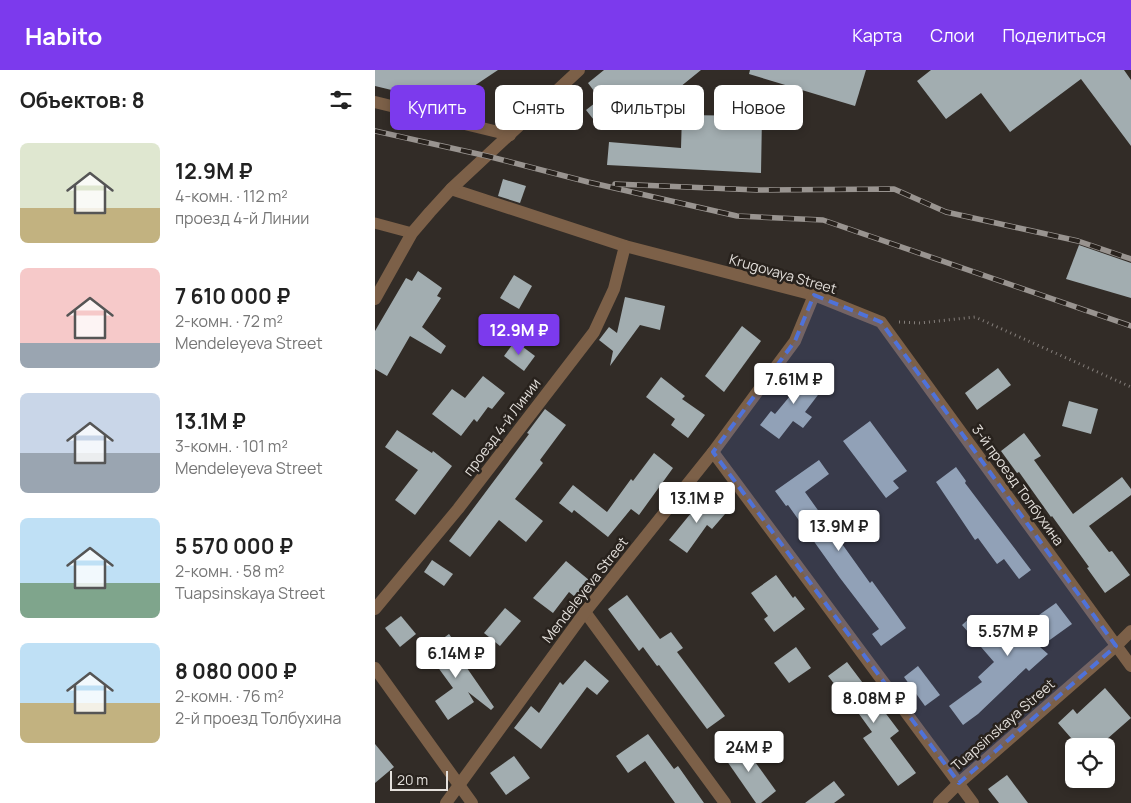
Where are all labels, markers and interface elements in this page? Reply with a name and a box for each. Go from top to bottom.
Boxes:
text: Habito [25,19,102,52]
text: Карта [852,23,902,47]
text: Слои [930,23,974,47]
text: Поделиться [1002,23,1106,47]
chip: Купить [390,85,485,130]
chip: Снять [495,85,583,130]
chip: Фильтры [593,85,704,130]
chip: Новое [714,85,803,130]
text: Объектов: 8 [20,86,145,114]
icon: filters [327,86,355,114]
text: 12.9M ₽ [175,157,253,185]
icon: home [60,163,120,223]
text: 4-комн. · 112 m² [175,185,288,207]
text: проезд 4-й Линии [175,207,309,229]
street label: Krugovaya Street [727,249,839,298]
text: 7 610 000 ₽ [175,282,290,310]
icon: home [60,288,120,348]
text: 2-комн. · 72 m² [175,310,283,332]
pin: 12.9M ₽ [473,314,565,356]
text: 12.9M ₽ [489,319,549,341]
text: Mendeleyeva Street [175,332,323,354]
pin: 7.61M ₽ [748,362,840,405]
text: 7.61M ₽ [765,368,823,390]
street label: проезд 4-й Линии [459,374,545,479]
text: 13.1M ₽ [175,407,246,435]
icon: home [60,413,120,473]
street label: 3-й проезд Толбухина [968,420,1069,549]
text: 3-комн. · 101 m² [175,435,288,457]
text: Mendeleyeva Street [175,457,323,479]
pin: 13.1M ₽ [651,482,743,524]
text: 13.1M ₽ [670,487,724,509]
pin: 13.9M ₽ [793,510,885,552]
text: 13.9M ₽ [810,515,868,537]
text: 5 570 000 ₽ [175,532,293,560]
street label: Mendeleyeva Street [537,533,632,646]
icon: home [60,538,120,598]
text: 2-комн. · 58 m² [175,560,284,582]
text: Tuapsinskaya Street [175,582,325,604]
pin: 5.57M ₽ [962,614,1054,657]
text: 5.57M ₽ [978,620,1038,642]
pin: 6.14M ₽ [410,636,502,679]
text: 6.14M ₽ [427,642,485,664]
text: 8 080 000 ₽ [175,657,297,685]
icon: home [60,663,120,723]
street label: Tuapsinskaya Street [947,674,1059,775]
pin: 8.08M ₽ [828,682,920,724]
text: 2-комн. · 76 m² [175,685,284,707]
text: 8.08M ₽ [843,687,905,709]
text: 2-й проезд Толбухина [175,707,341,729]
pin: 24M ₽ [714,730,784,773]
text: 24M ₽ [726,736,772,758]
map controls [1065,738,1115,788]
button: locate [1065,738,1115,788]
scale bar [390,768,447,791]
text: 20 m [397,770,428,789]

